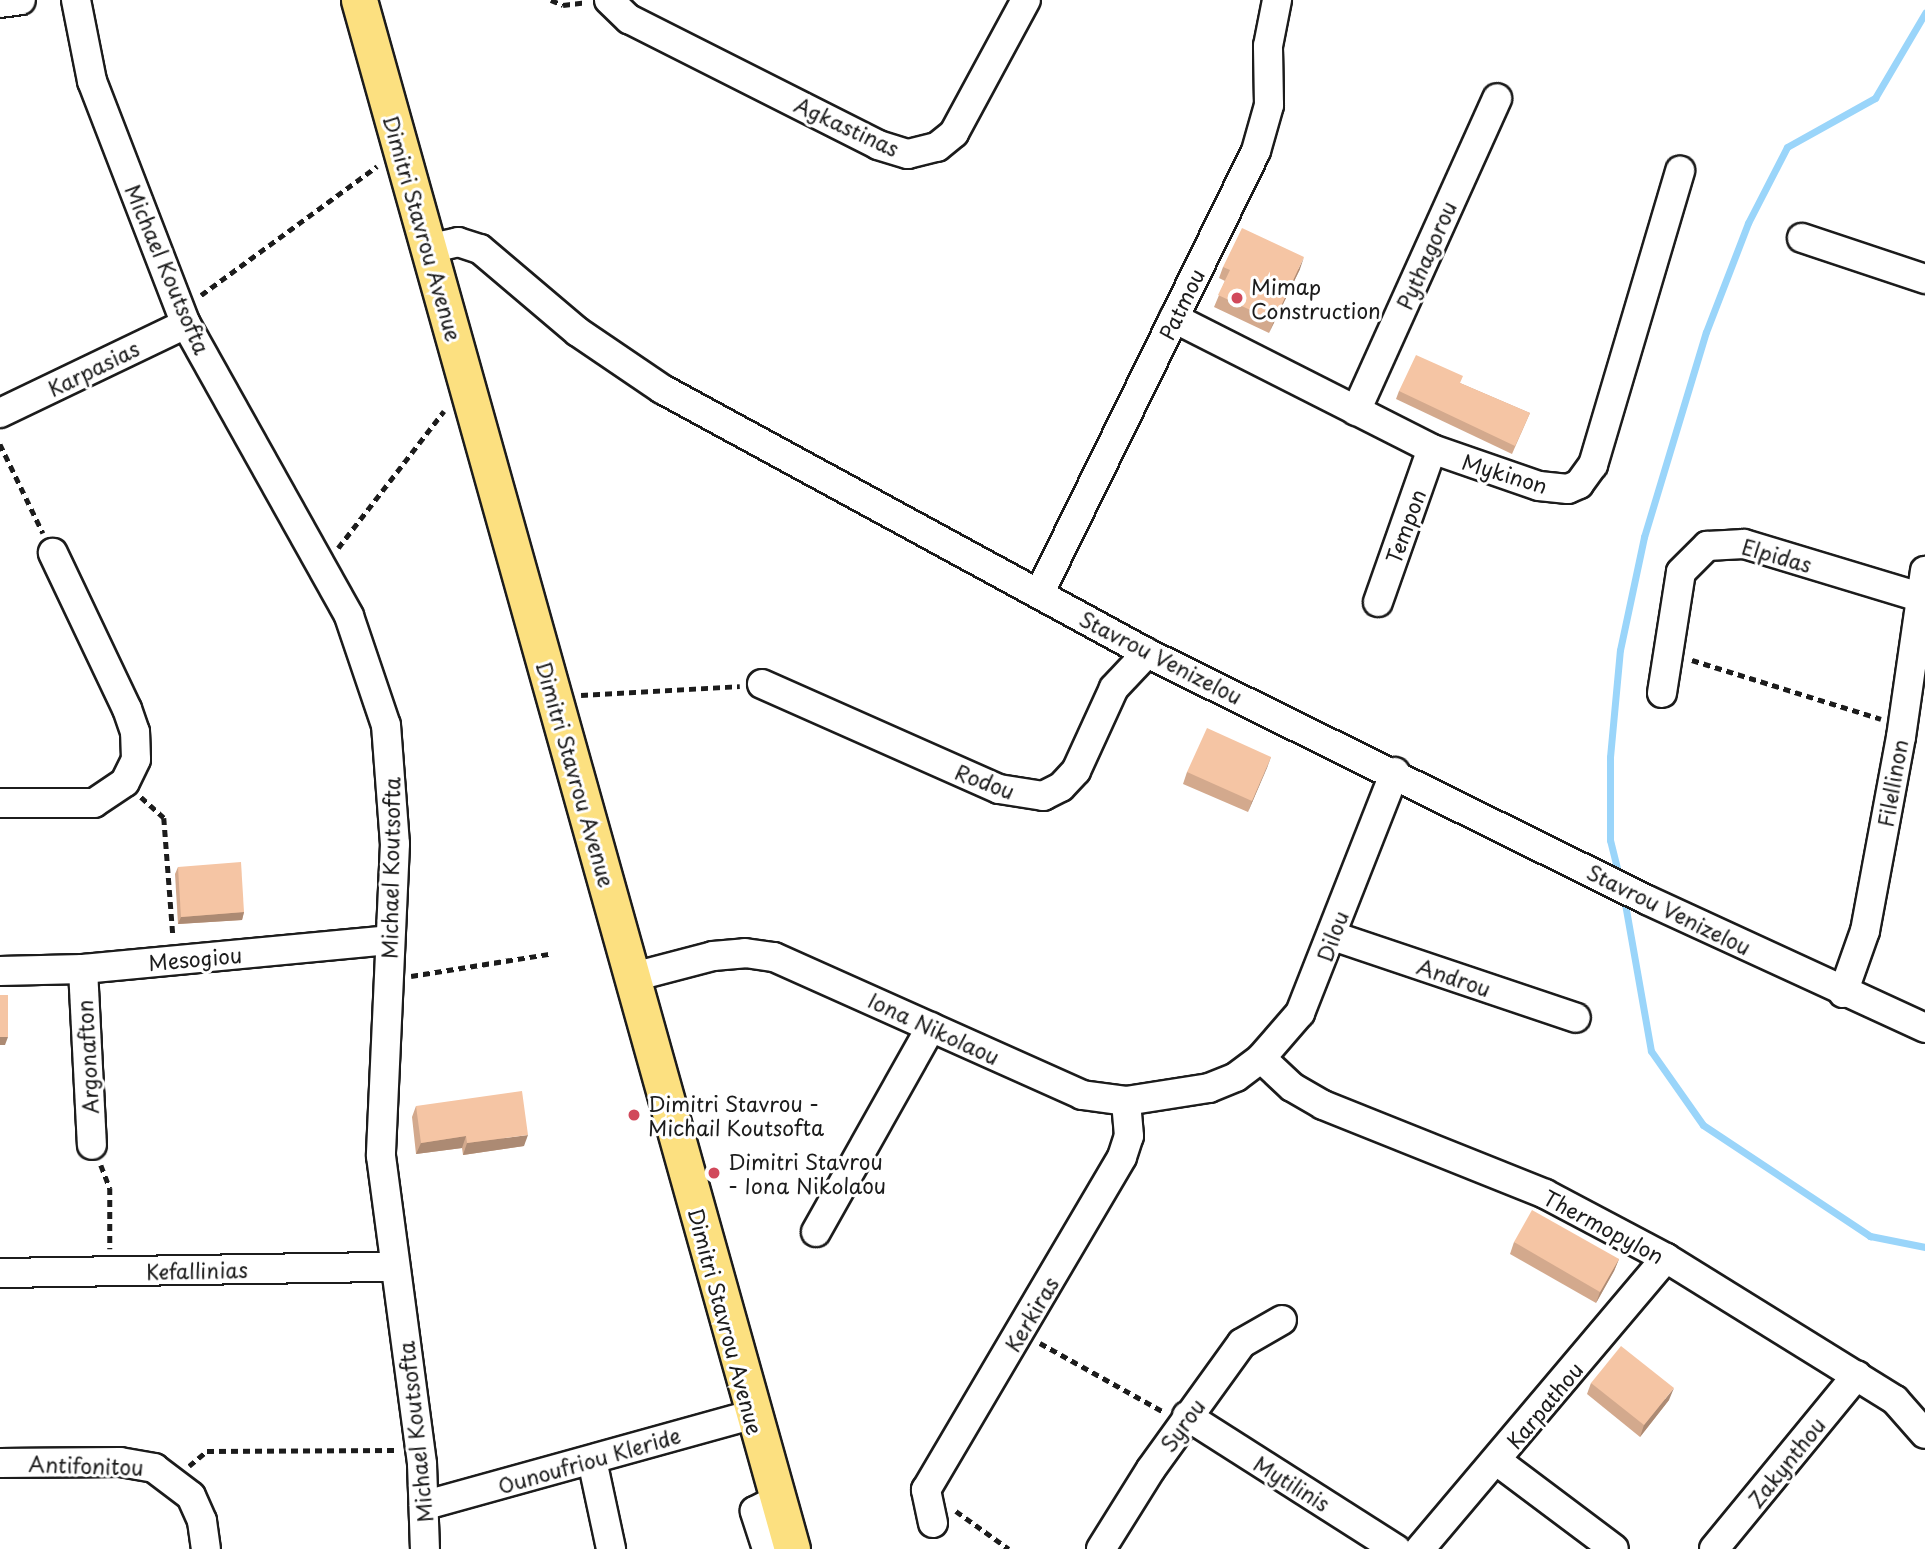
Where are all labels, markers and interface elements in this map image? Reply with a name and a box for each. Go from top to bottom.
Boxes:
street label: Agkastinas [791,91,903,161]
street label: Dimitri Stavrou Avenue [378,112,468,344]
street label: Michael Koutsofta [121,181,215,357]
street label: Pythagorou [1391,197,1461,313]
street label: Patmou [1153,264,1209,344]
place label: Mimap Construction [1251,273,1381,323]
marker: Mimap Construction [1229,290,1245,306]
street label: Karpasias [43,335,143,401]
street label: Mykinon [1459,448,1551,498]
street label: Tempon [1380,486,1430,566]
street label: Elpidas [1739,533,1815,577]
street label: Stavrou Venizelou [1076,605,1246,709]
street label: Dimitri Stavrou Avenue [531,658,621,890]
street label: Filellinon [1872,737,1912,829]
street label: Rodou [952,758,1018,804]
street label: Michael Koutsofta [376,777,404,959]
street label: Stavrou Venizelou [1583,858,1755,960]
street label: Dilou [1311,907,1353,965]
street label: Mesogiou [147,941,243,975]
street label: Androu [1414,953,1494,1001]
street label: Iona Nikolaou [865,987,1003,1069]
street label: Argonafton [71,999,103,1115]
place label: Dimitri Stavrou - Michail Koutsofta [648,1090,825,1140]
marker: Dimitri Stavrou - Michail Koutsofta [626,1107,642,1123]
place label: Dimitri Stavrou - Iona Nikolaou [728,1148,885,1198]
marker: Dimitri Stavrou - Iona Nikolaou [706,1165,722,1181]
street label: Thermopylon [1540,1184,1668,1268]
street label: Dimitri Stavrou Avenue [683,1204,769,1438]
street label: Kefallinias [146,1257,248,1283]
street label: Kerkiras [999,1272,1063,1356]
street label: Michael Koutsofta [393,1341,437,1523]
street label: Karpathou [1501,1357,1587,1453]
street label: Syrou [1154,1394,1210,1456]
street label: Zakynthou [1742,1412,1830,1512]
street label: Ounoufriou Kleride [495,1422,683,1498]
street label: Antifonitou [28,1450,144,1480]
street label: Mytilinis [1250,1450,1334,1516]

